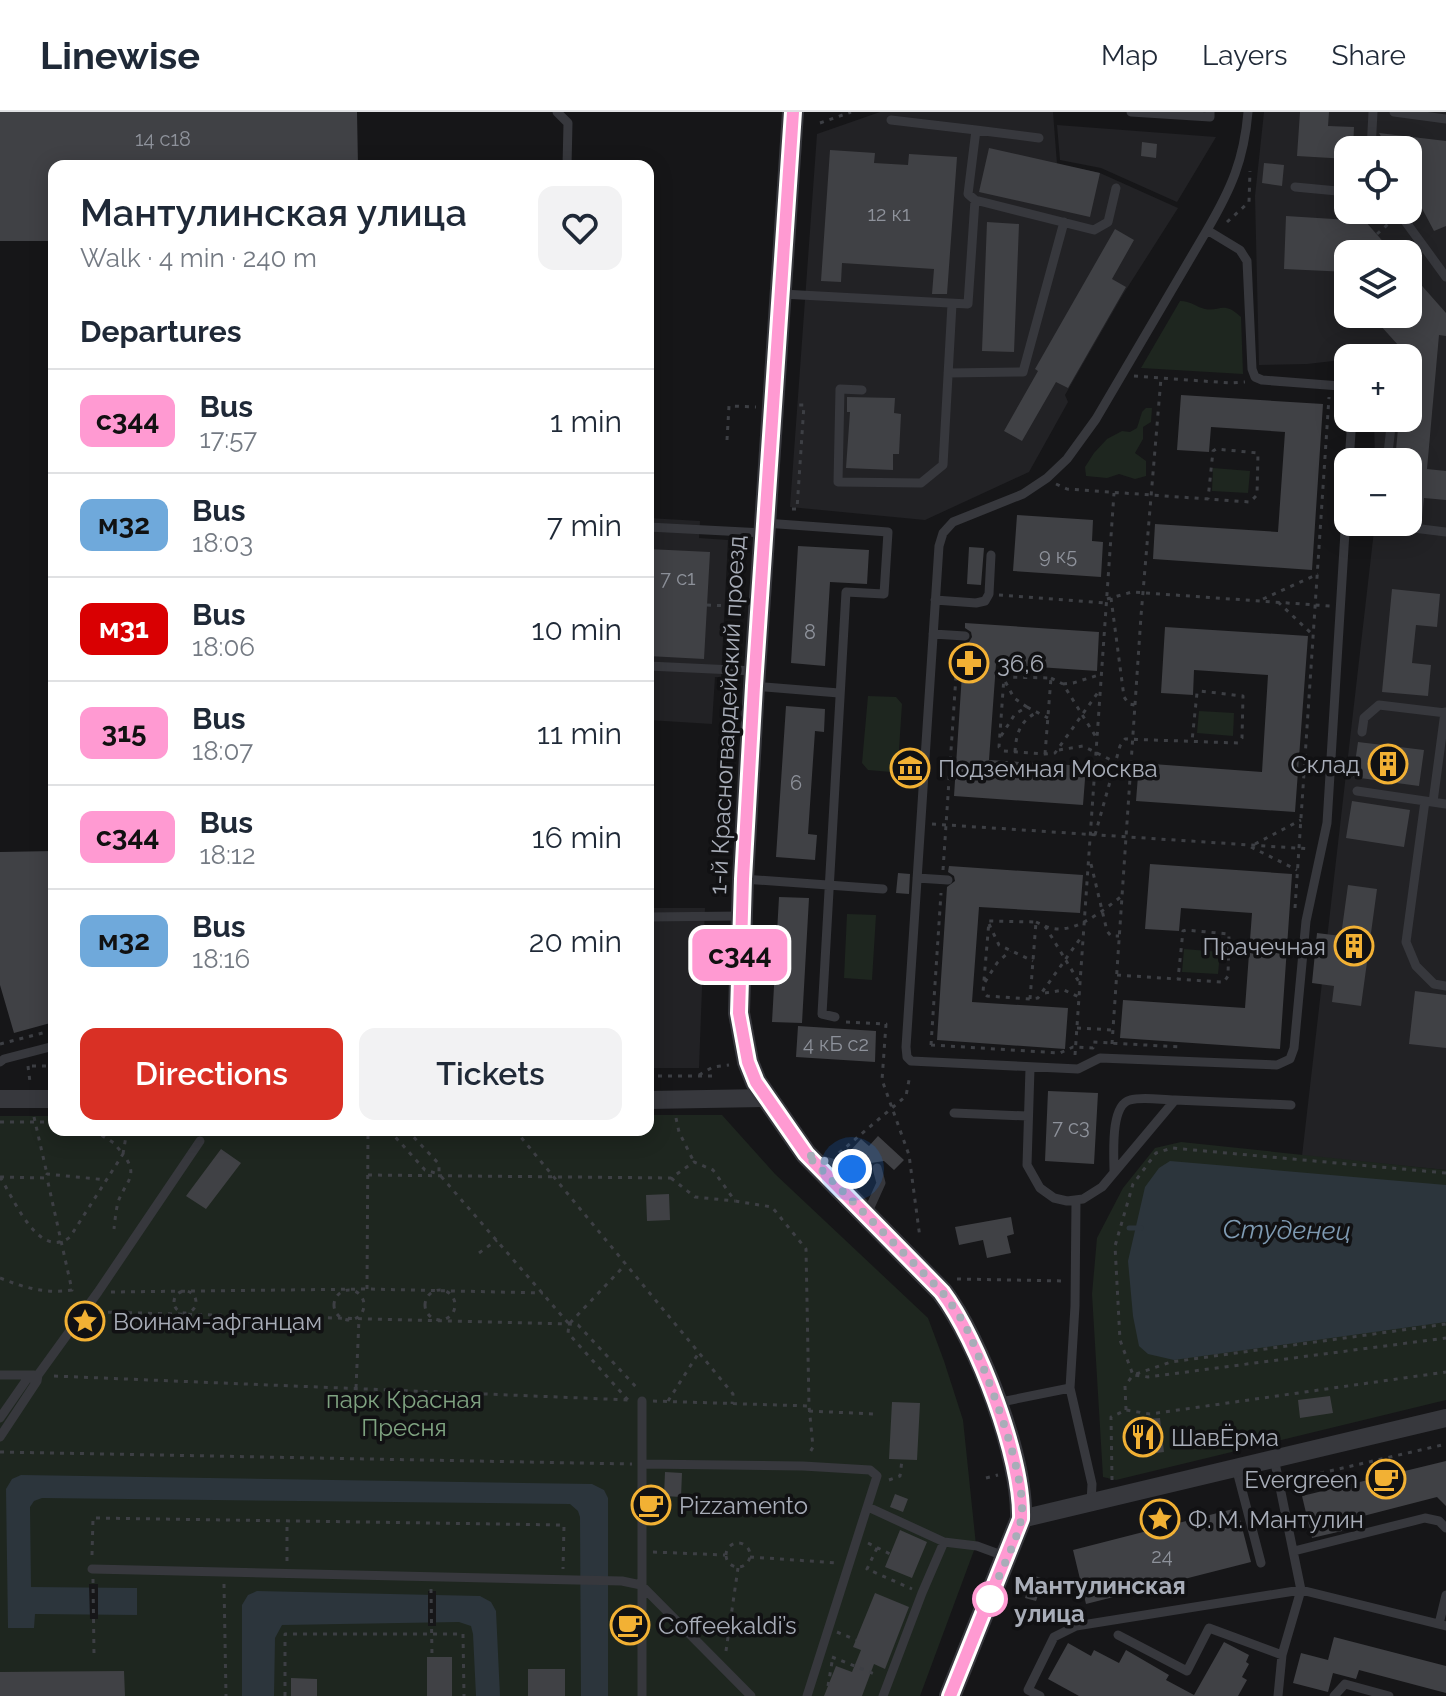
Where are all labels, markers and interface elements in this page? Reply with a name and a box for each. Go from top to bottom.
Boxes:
text: Linewise [40,33,200,78]
text: Map [1101,39,1158,72]
text: Layers [1202,39,1288,72]
text: Share [1332,39,1406,72]
house number: 14 с18 [135,127,191,151]
map controls [1334,136,1422,536]
button: locate [1334,136,1422,224]
button: heart [538,186,622,270]
text: Мантулинская улица [80,190,467,235]
house number: 12 к1 [867,202,911,226]
button: layers [1334,240,1422,328]
text: Walk · 4 min · 240 m [80,243,317,273]
text: Departures [80,314,242,349]
button: + [1334,344,1422,432]
text: Bus [199,389,253,424]
text: с344 [96,404,159,437]
text: 1 min [550,404,622,439]
text: 17:57 [199,424,257,454]
button: − [1334,448,1422,536]
text: Bus [192,493,246,528]
text: м32 [98,508,150,541]
text: 7 min [547,508,622,543]
text: 18:03 [192,528,253,558]
street label: 1-й Красногвардейский проезд [703,535,751,895]
house number: 9 к5 [1039,544,1077,568]
house number: 7 с1 [660,566,696,590]
text: Bus [192,597,246,632]
text: м31 [99,612,149,645]
text: 10 min [532,612,622,647]
house number: 8 [804,620,816,644]
text: 18:06 [192,632,255,662]
pharmacy icon: 36,6 [948,642,990,684]
place label: 36,6 [997,649,1044,678]
text: Bus [192,701,246,736]
text: 315 [102,716,146,749]
text: 11 min [537,716,622,751]
text: 18:07 [192,736,253,766]
building icon: Склад [1367,743,1409,785]
museum icon: Подземная Москва [889,747,931,789]
place label: Склад [1290,750,1360,779]
place label: Подземная Москва [938,754,1158,783]
house number: 6 [790,771,802,795]
text: Bus [199,805,253,840]
text: с344 [96,820,159,853]
text: 16 min [532,820,622,855]
text: 18:12 [199,840,256,870]
text: Bus [192,909,246,944]
text: м32 [98,924,150,957]
text: 20 min [529,924,622,959]
building icon: Прачечная [1333,925,1375,967]
line badge: с344 [684,929,796,981]
place label: Прачечная [1203,932,1326,961]
text: с344 [708,938,772,971]
text: 18:16 [192,944,250,974]
button: Directions [80,1028,343,1120]
button: Tickets [359,1028,622,1120]
house number: 4 кБ с2 [803,1032,869,1056]
house number: 7 с3 [1052,1115,1090,1139]
your location [832,1149,872,1189]
water label: Студенец [1222,1214,1352,1246]
place icon: Воинам-афганцам [64,1300,106,1342]
place label: Воинам-афганцам [113,1307,322,1336]
park label: парк Красная Пресня [326,1385,482,1442]
restaurant icon: ШавЁрма [1122,1416,1164,1458]
place label: ШавЁрма [1171,1423,1279,1452]
cafe icon: Evergreen [1365,1458,1407,1500]
place label: Evergreen [1244,1465,1358,1494]
cafe icon: Pizzamento [630,1484,672,1526]
place label: Pizzamento [679,1491,808,1520]
place icon: Ф. М. Мантулин [1139,1498,1181,1540]
place label: Ф. М. Мантулин [1188,1505,1364,1534]
house number: 24 [1151,1544,1173,1568]
place label: Мантулинская улица [1014,1571,1186,1628]
marker: Мантулинская улица [973,1582,1007,1616]
cafe icon: Coffeekaldi’s [609,1604,651,1646]
place label: Coffeekaldi’s [658,1611,797,1640]

